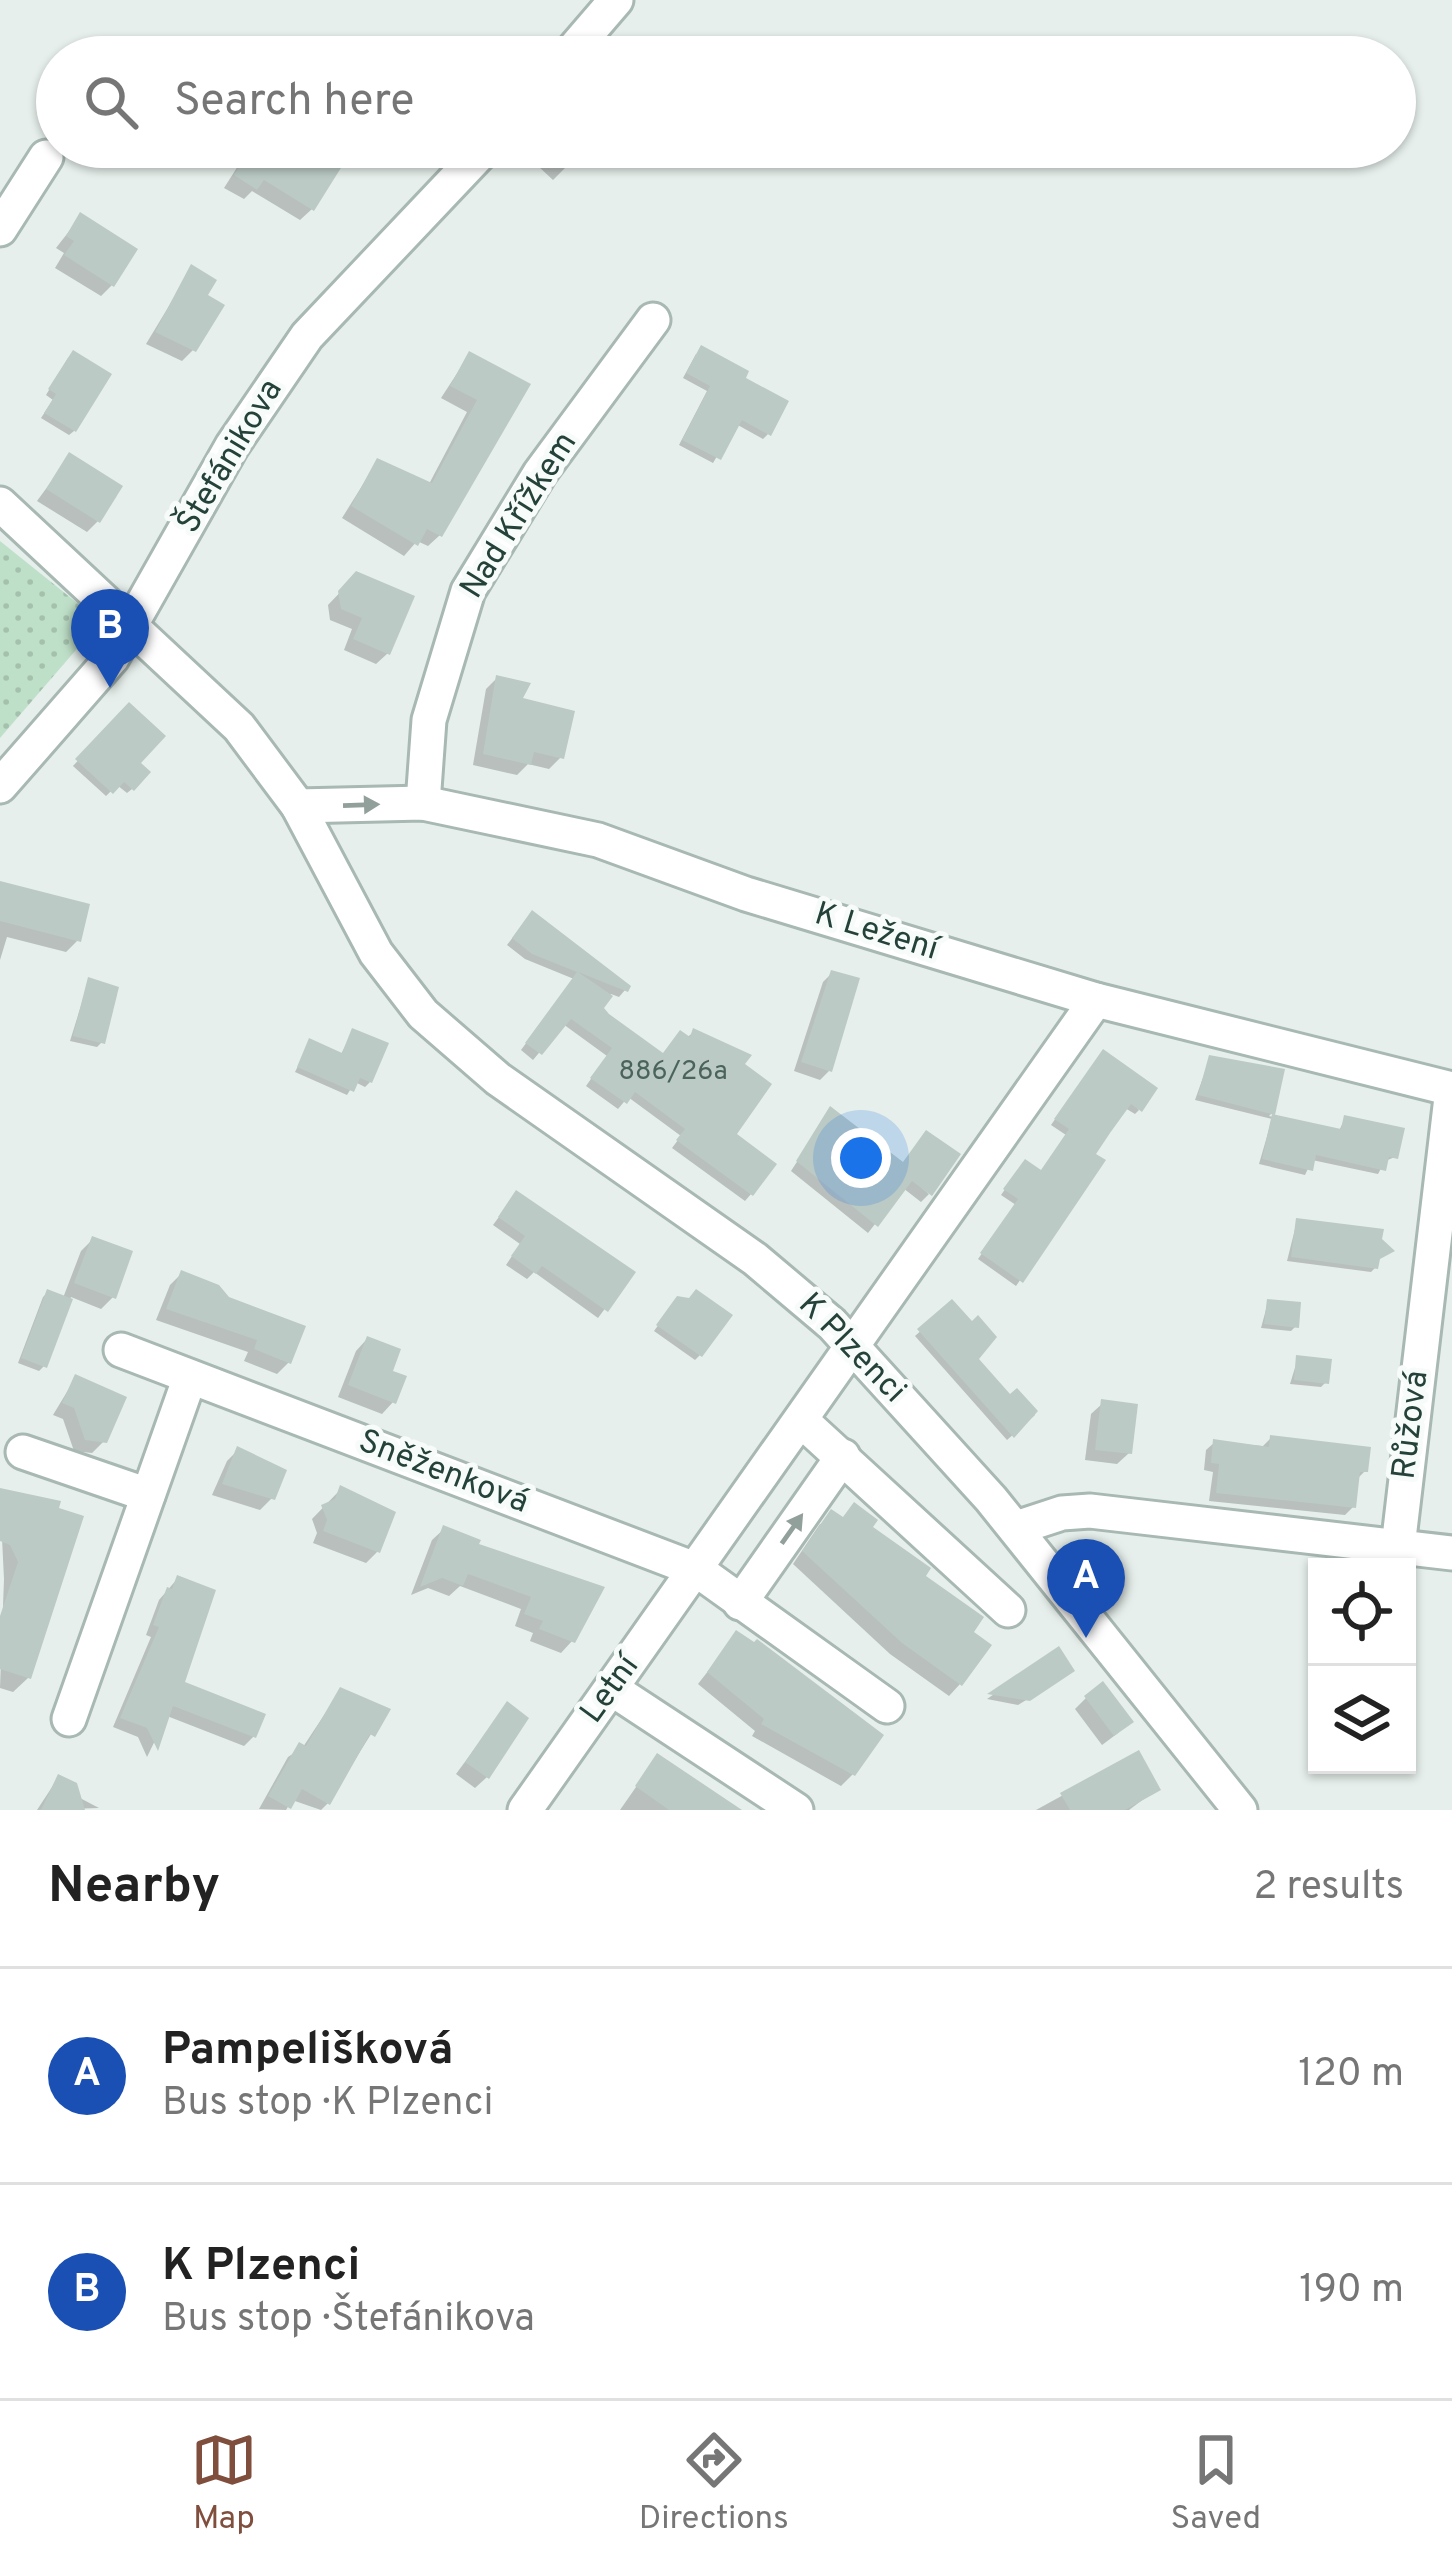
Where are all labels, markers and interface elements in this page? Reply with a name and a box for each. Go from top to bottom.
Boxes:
search box [36,36,1416,168]
icon: search [78,69,144,135]
text: Search here [174,74,414,131]
street label: Štefánikova [167,371,293,542]
street label: Nad Křížkem [452,425,588,607]
pin: B [71,589,149,688]
one-way arrow [343,795,381,814]
street label: K Ležení [809,894,945,972]
house number: 886/26a [618,1055,728,1089]
your location [831,1128,891,1188]
street label: K Plzenci [788,1285,914,1413]
street label: Růžová [1384,1368,1440,1482]
street label: Sněženková [352,1421,534,1525]
one-way arrow [779,1514,803,1546]
pin: A [1047,1539,1125,1638]
map controls [1308,1558,1416,1774]
button: locate [1308,1558,1416,1666]
street label: Letní [572,1646,651,1732]
button: layers [1308,1666,1416,1774]
text: Nearby [48,1856,220,1921]
text: 2 results [1253,1864,1404,1913]
text: Pampelišková [162,2023,453,2080]
text: A [73,2051,101,2100]
text: 120 m [1298,2051,1404,2100]
text: Bus stop · K Plzenci [162,2080,494,2129]
text: K Plzenci [162,2239,360,2296]
text: B [74,2267,100,2316]
text: 190 m [1299,2267,1404,2316]
text: Bus stop · Štefánikova [162,2296,535,2345]
tab: Map [191,2427,257,2541]
tab: Directions [639,2427,789,2541]
tab: Saved [1170,2427,1261,2541]

